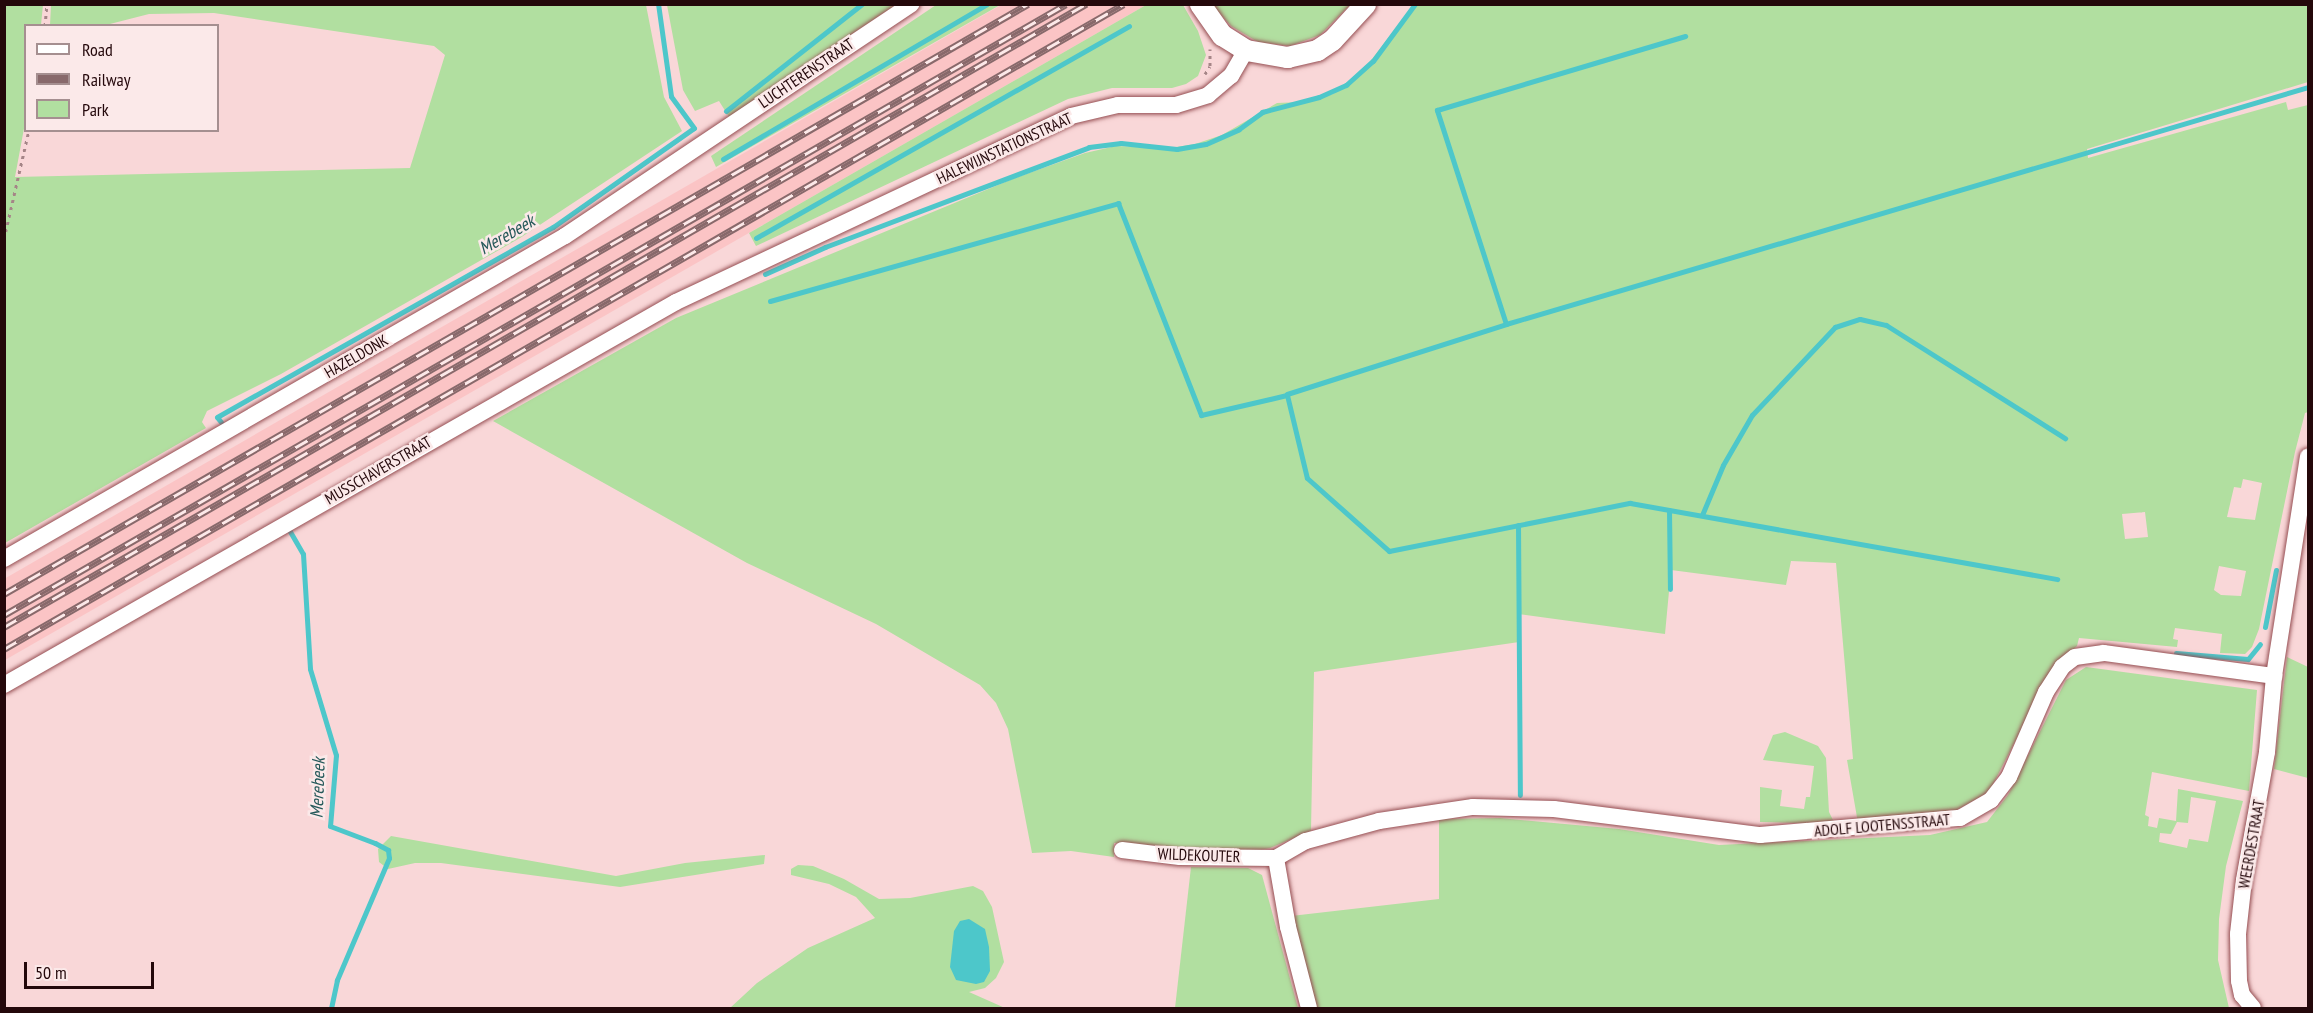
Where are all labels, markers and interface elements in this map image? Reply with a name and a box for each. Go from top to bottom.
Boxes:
legend [24,24,219,132]
street label: LUCHTERENSTRAAT [755,34,857,112]
text: Road [82,38,113,61]
text: Railway [82,68,131,91]
text: Park [82,98,109,121]
street label: HALEWIJNSTATIONSTRAAT [933,108,1075,188]
water label: Merebeek [475,210,539,260]
street label: HAZELDONK [321,330,391,382]
street label: MUSSCHAVERSTRAAT [321,432,435,508]
water label: Merebeek [306,757,330,819]
street label: WEERDESTRAAT [2234,798,2268,890]
street label: ADOLF LOOTENSSTRAAT [1813,809,1951,841]
street label: WILDEKOUTER [1157,844,1241,866]
scale bar [27,950,158,988]
text: 50 m [35,961,67,984]

